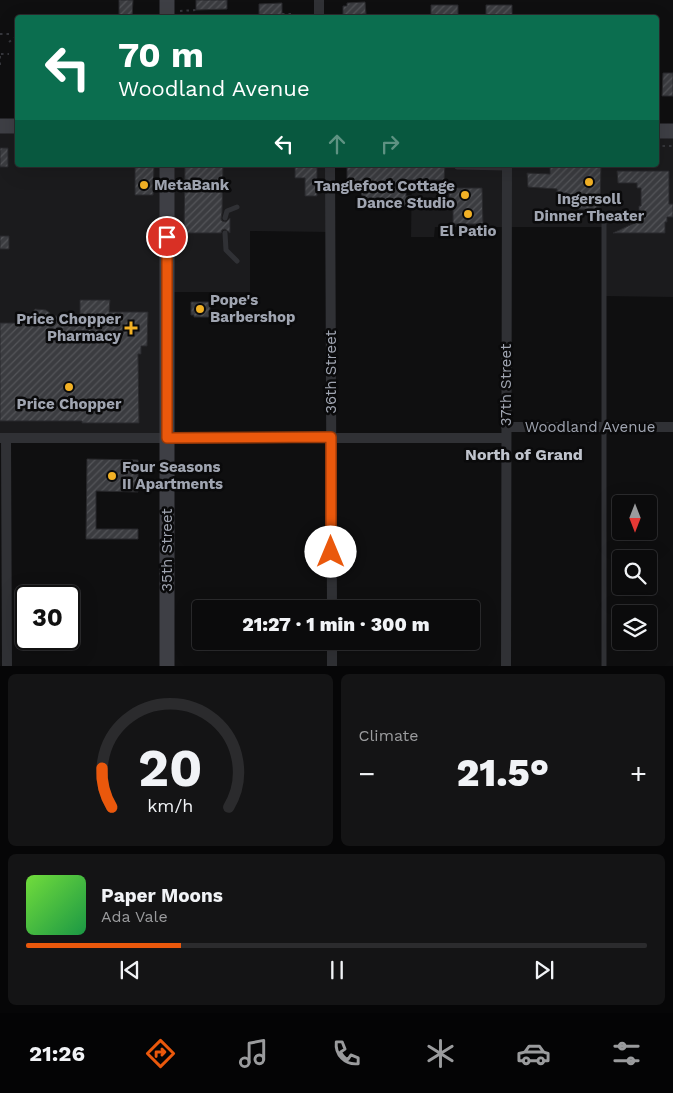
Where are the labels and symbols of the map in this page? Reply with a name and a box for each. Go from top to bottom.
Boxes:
place label: MetaBank [154,176,230,194]
marker: Ingersoll Dinner Theater [583,176,595,188]
place label: Tanglefoot Cottage Dance Studio [314,177,455,212]
marker: MetaBank [138,179,150,191]
marker: Tanglefoot Cottage Dance Studio [459,189,471,201]
place label: Ingersoll Dinner Theater [534,190,645,225]
marker: El Patio [462,208,474,220]
pin [146,216,188,258]
place label: El Patio [440,222,496,240]
place label: Pope's Barbershop [210,291,296,326]
marker: Pope's Barbershop [194,303,206,315]
place label: Price Chopper Pharmacy [16,310,122,345]
marker: Price Chopper Pharmacy [125,322,137,334]
street label: 36th Street [322,329,340,414]
street label: 37th Street [497,343,515,426]
marker: Price Chopper [63,381,75,393]
place label: Price Chopper [17,395,122,413]
street label: Woodland Avenue [525,418,655,436]
district label: North of Grand [465,445,583,464]
place label: Four Seasons II Apartments [122,458,223,493]
marker: Four Seasons II Apartments [106,470,118,482]
north arrow [612,495,658,540]
street label: 35th Street [158,508,176,592]
position arrow [304,525,356,577]
speed limit sign: 30 [15,585,80,650]

